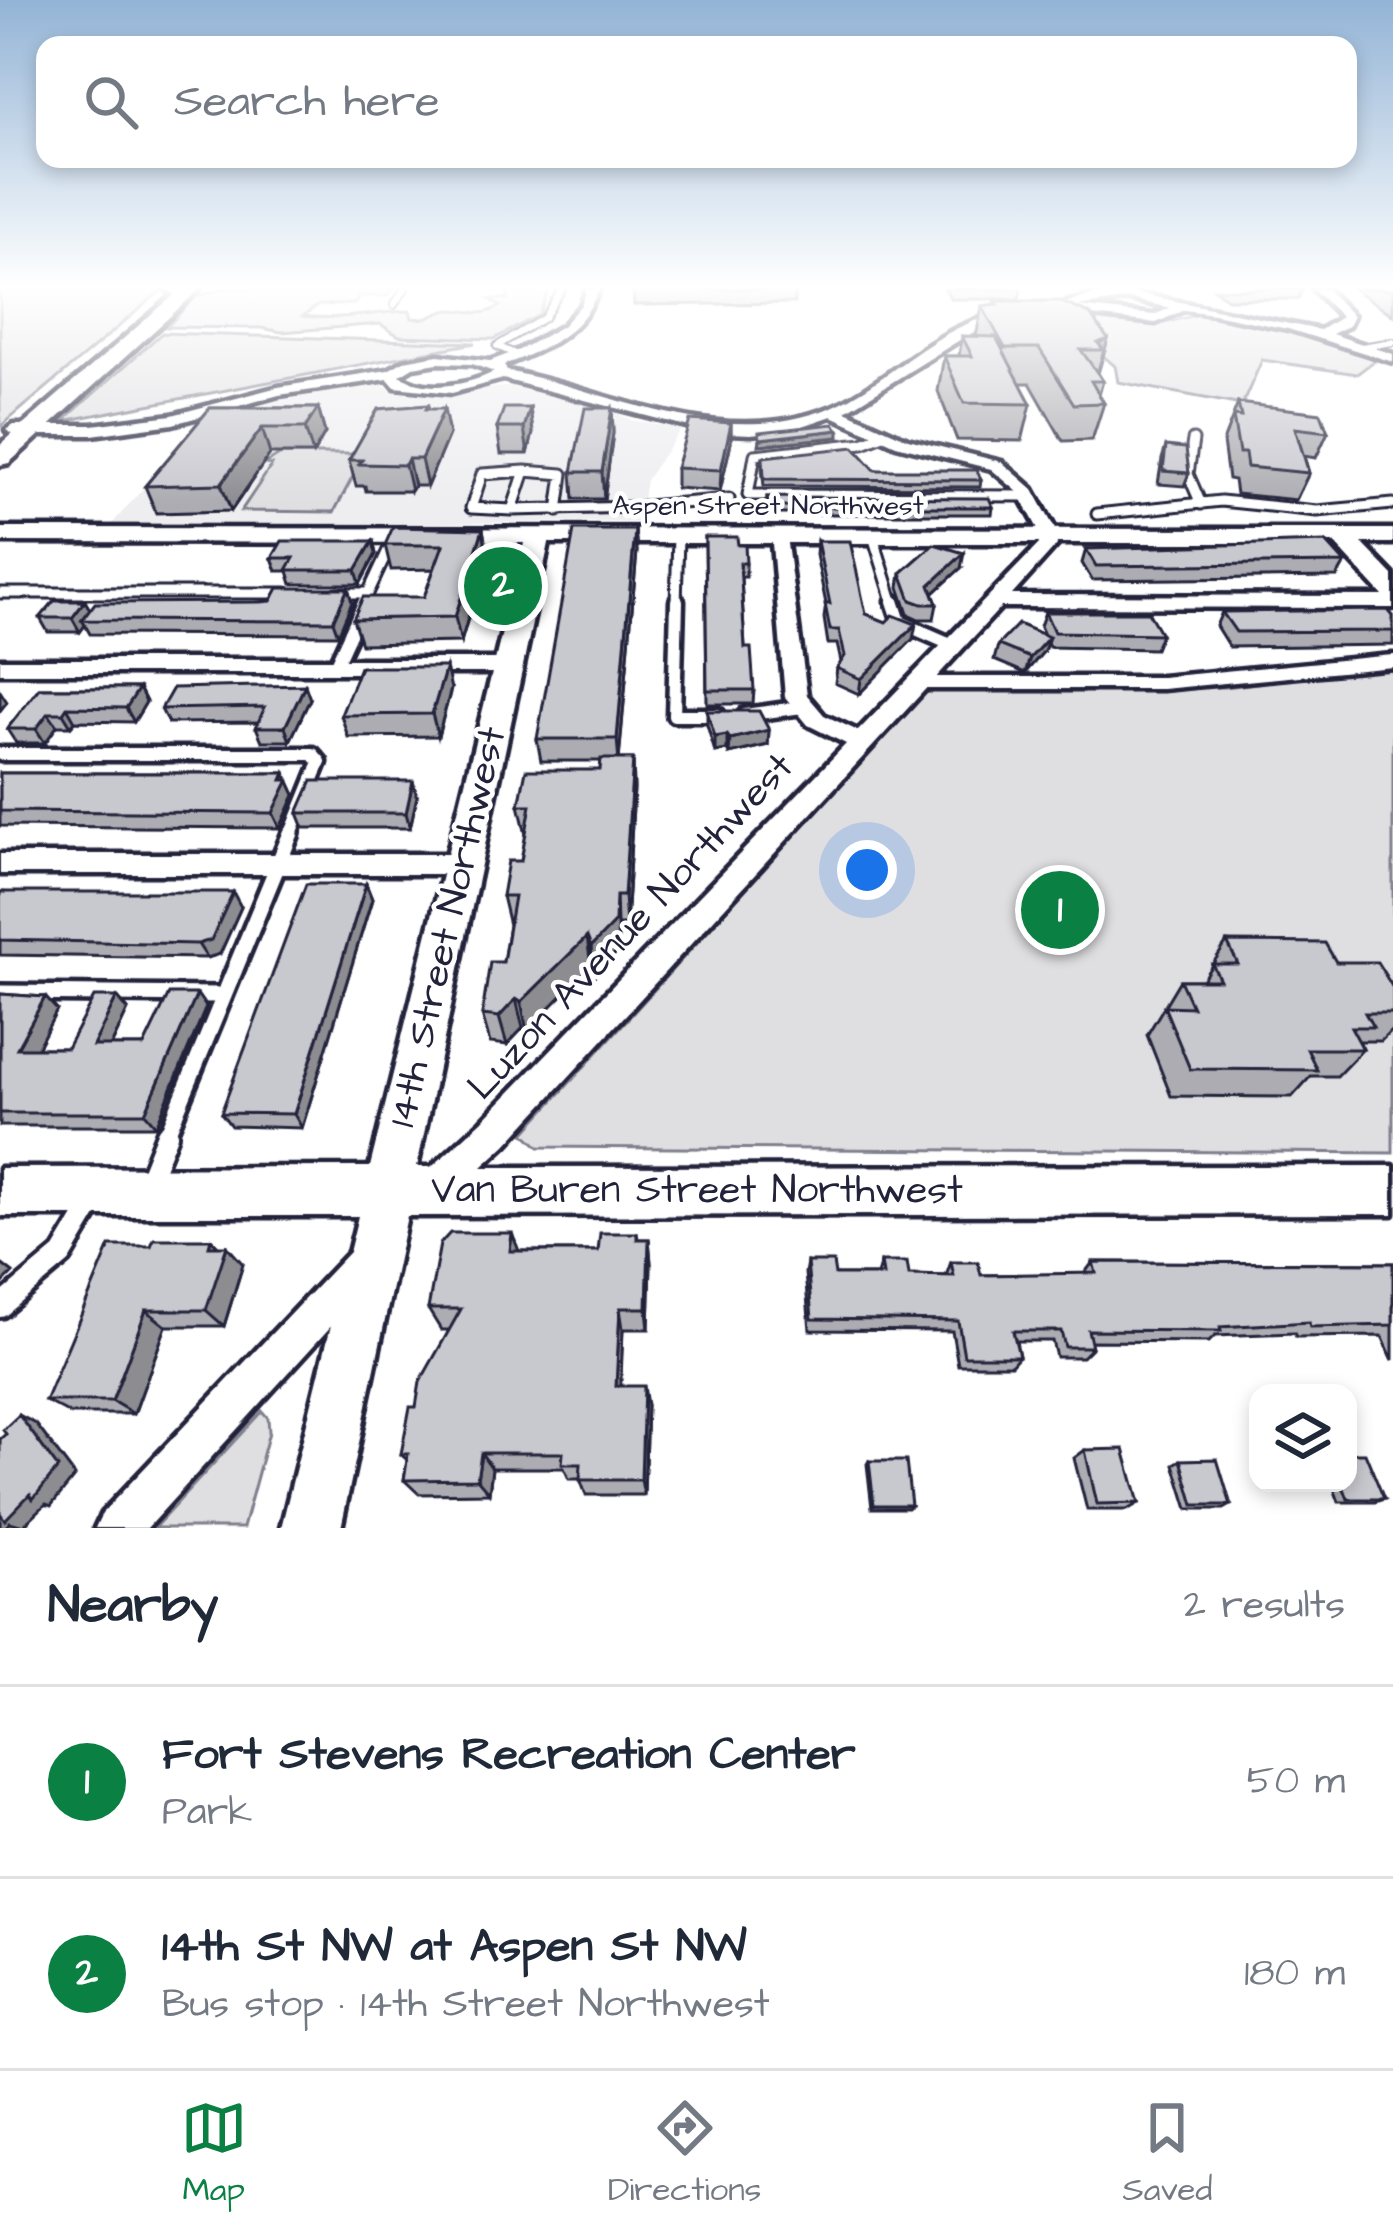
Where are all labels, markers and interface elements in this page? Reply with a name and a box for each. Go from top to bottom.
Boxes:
search box [36,36,1357,168]
icon: search [78,69,144,135]
text: Search here [174,71,440,133]
street label: Aspen Street Northwest [612,487,924,525]
pin: 2 [464,541,542,631]
street label: 14th Street Northwest [376,721,520,1132]
street label: Luzon Avenue Northwest [456,742,807,1112]
your location [837,840,897,900]
pin: 1 [1021,865,1099,955]
street label: Van Buren Street Northwest [431,1164,963,1218]
map controls [1249,1384,1357,1492]
button: layers [1249,1384,1357,1492]
text: Nearby [48,1571,218,1642]
text: 2 results [1184,1579,1345,1633]
text: Fort Stevens Recreation Center [162,1724,856,1786]
text: 1 [85,1755,90,1809]
text: 50 m [1247,1755,1345,1809]
text: Park [162,1786,252,1840]
text: 14th St NW at Aspen St NW [162,1916,747,1978]
text: 2 [76,1947,98,2001]
text: 180 m [1244,1947,1345,2001]
text: Bus stop · 14th Street Northwest [162,1978,770,2032]
tab: Map [181,2095,247,2213]
tab: Directions [608,2095,761,2213]
tab: Saved [1122,2095,1212,2213]

